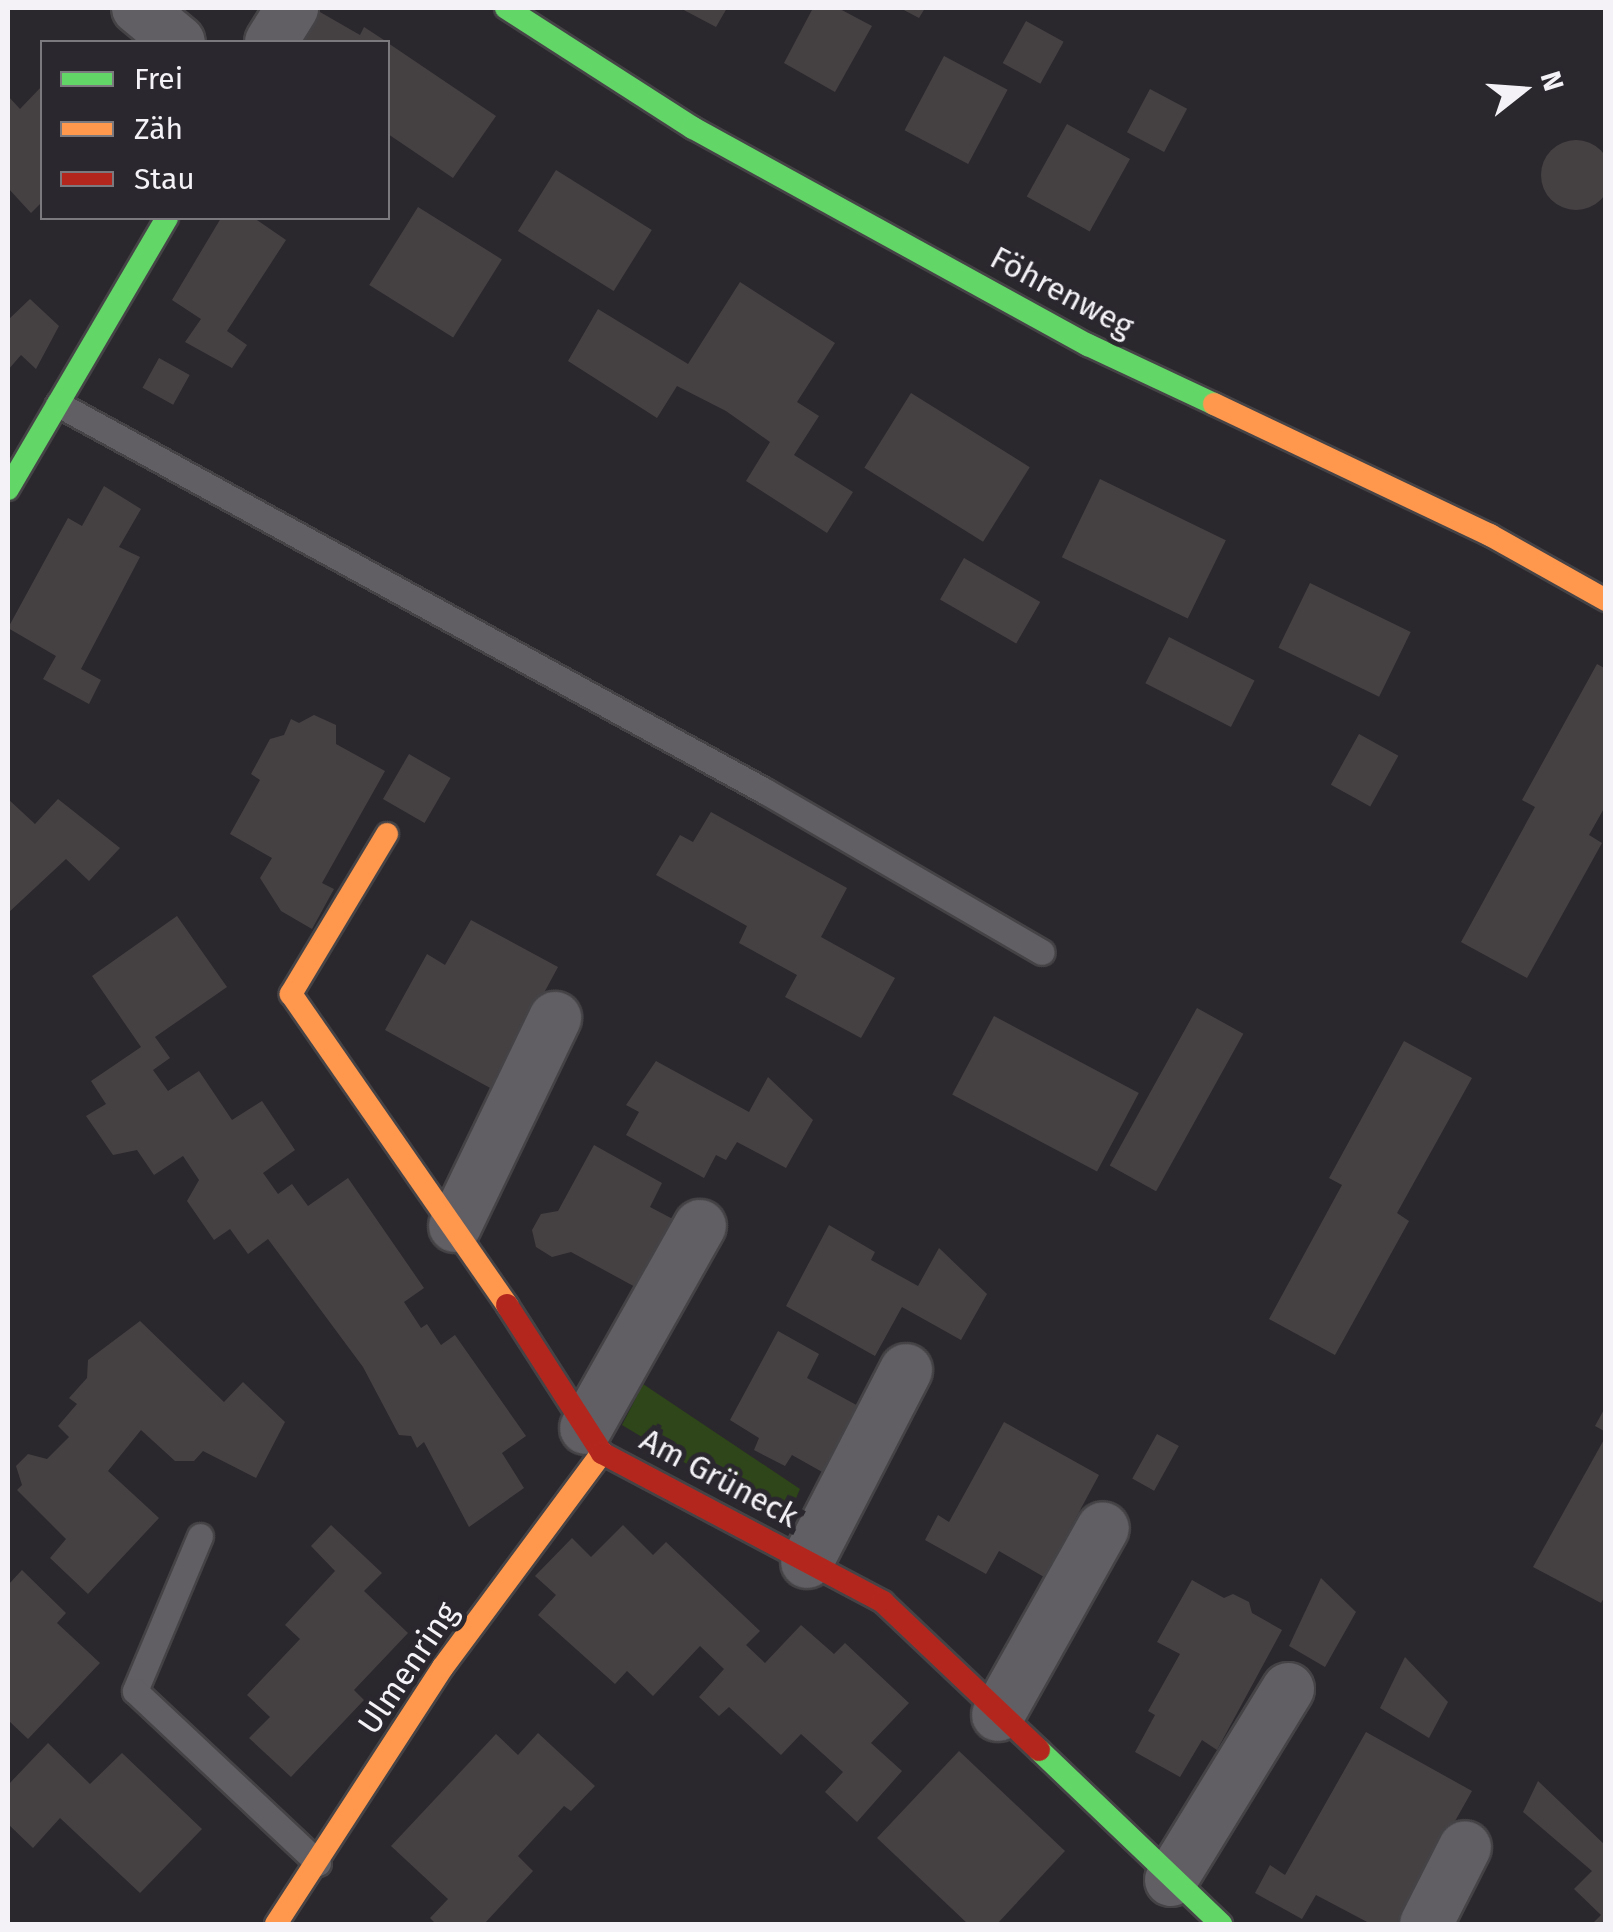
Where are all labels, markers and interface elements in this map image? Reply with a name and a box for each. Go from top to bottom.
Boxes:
legend [40,40,390,220]
north arrow [1473,40,1573,140]
text: Frei [134,61,183,97]
text: N [1534,67,1571,95]
text: Zäh [134,111,183,147]
text: Stau [134,161,195,197]
street label: Föhrenweg [984,238,1140,346]
street label: Am Grüneck [633,1420,805,1536]
street label: Ulmenring [350,1595,466,1741]

